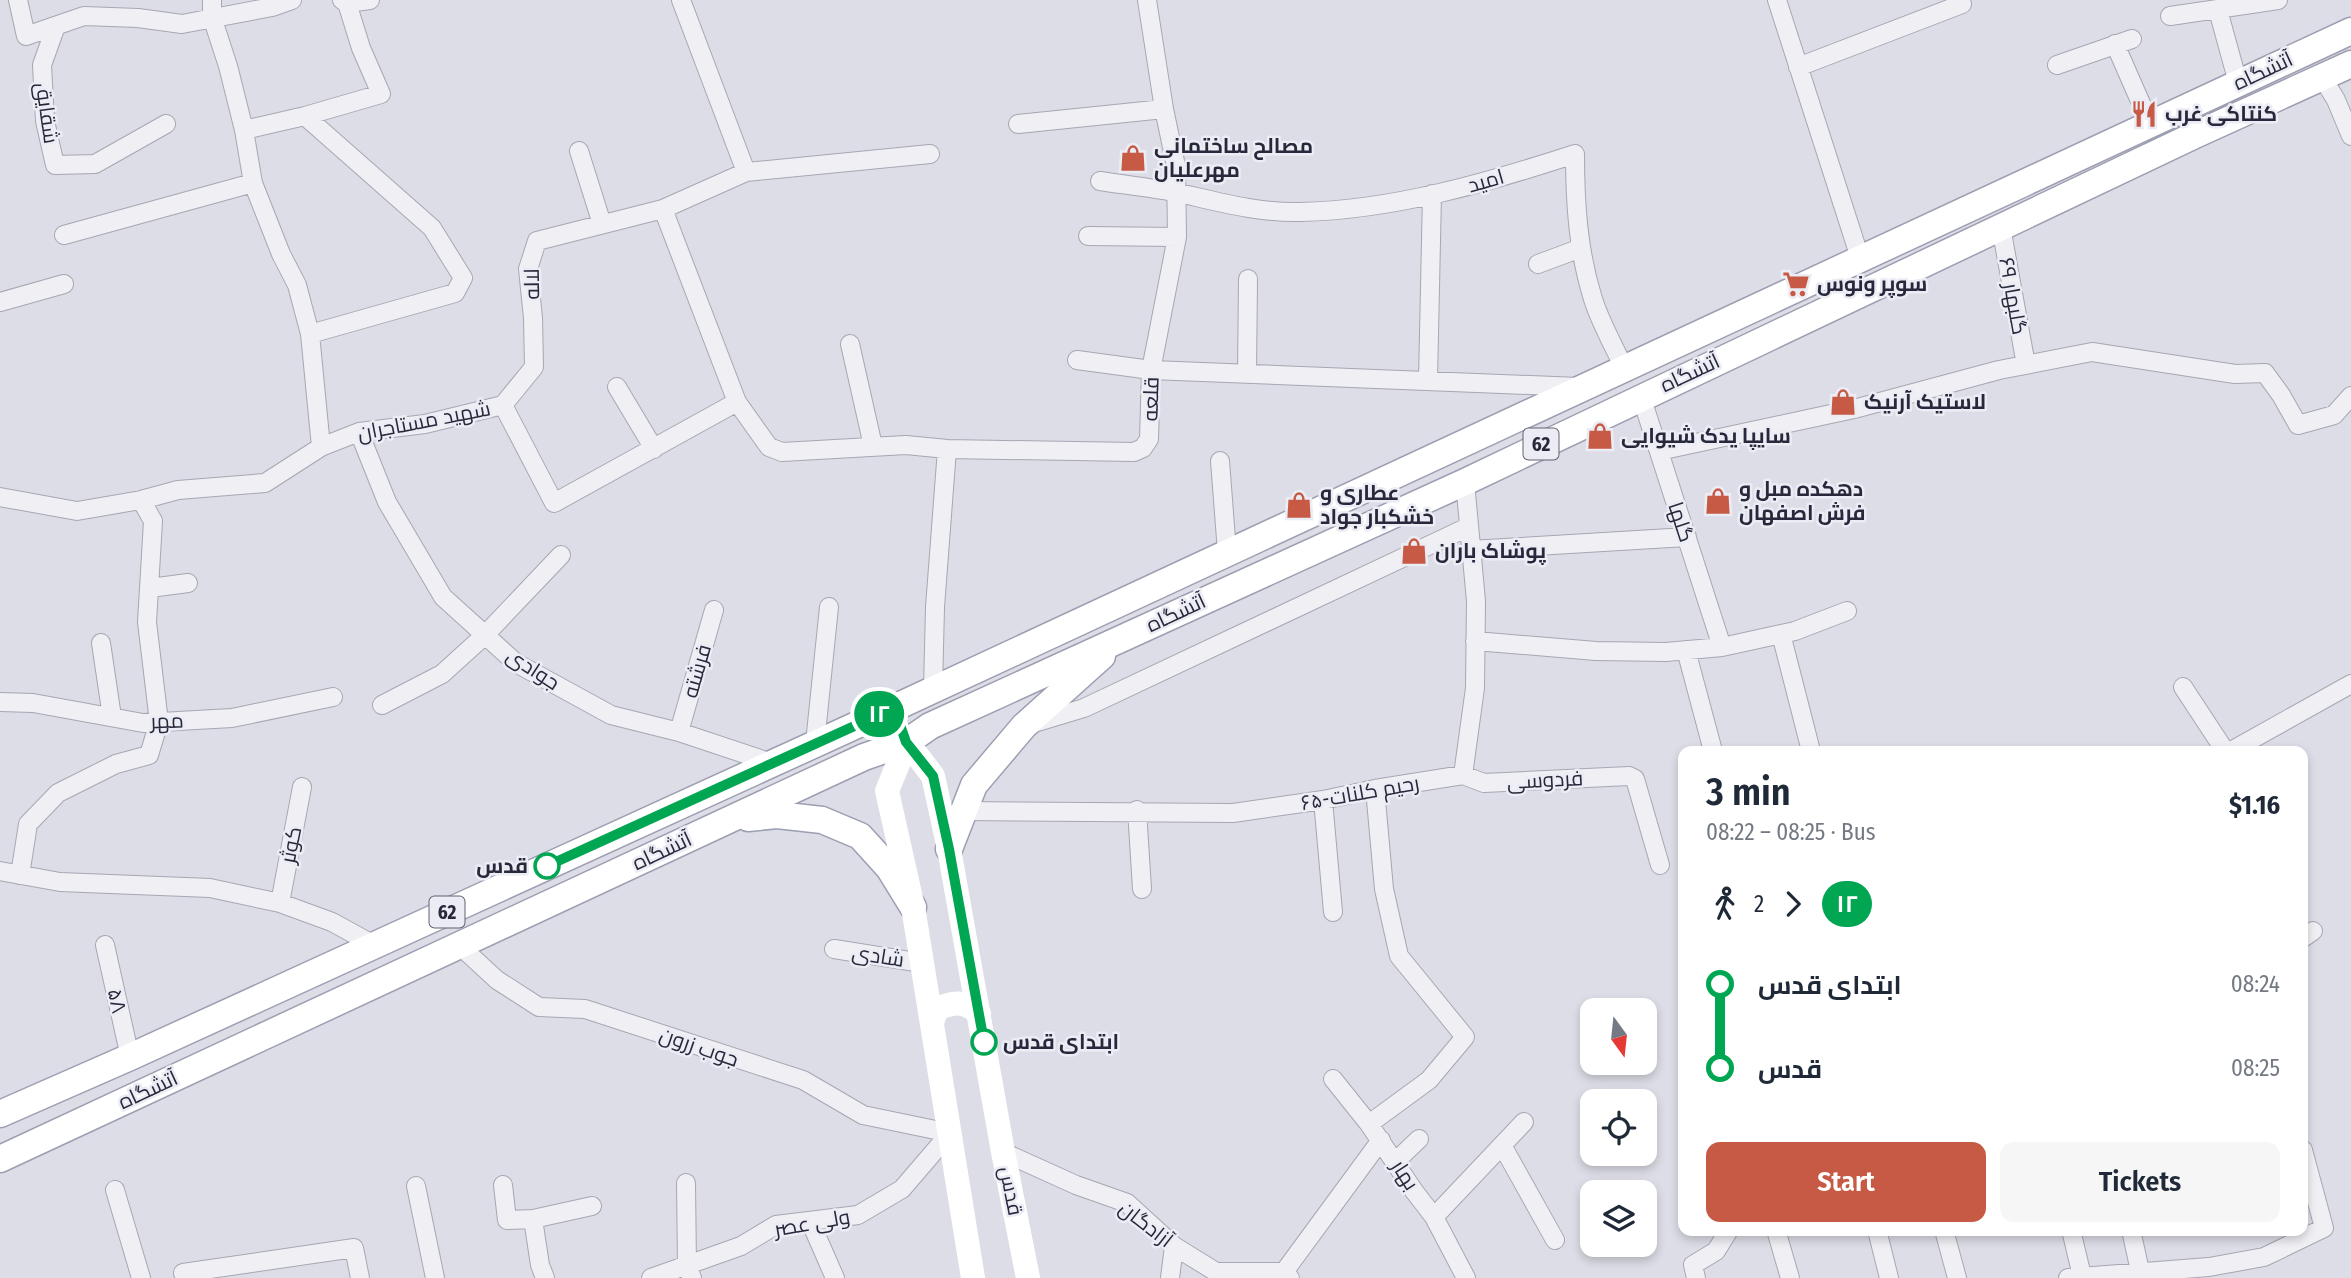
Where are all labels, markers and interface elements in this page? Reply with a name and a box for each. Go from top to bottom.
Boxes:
street label: آتشگاه [2229,46,2297,96]
street label: شقایق [30,81,64,145]
restaurant icon: کنتاکی غرب [2129,99,2159,129]
place label: کنتاکی غرب [2165,101,2277,127]
place label: مصالح ساختمانی مهرعلیان [1154,133,1313,183]
shop icon: مصالح ساختمانی مهرعلیان [1118,143,1148,173]
street label: امید [1465,163,1507,199]
street label: ۶۹ گلبهار [1993,255,2033,337]
street label: لاله [519,268,545,300]
supermarket icon: سوپر ونوس [1781,269,1811,299]
place label: سوپر ونوس [1817,271,1927,299]
street label: آتشگاه [1656,348,1724,398]
street label: قلعه [1137,376,1165,422]
shop icon: لاستیک آرنیک [1828,387,1858,417]
place label: لاستیک آرنیک [1864,389,1986,415]
street label: شهید مستاجران [355,395,493,447]
shop icon: سایپا یدک شیوایی [1585,421,1615,451]
place label: سایپا یدک شیوایی [1621,423,1791,450]
road number: 62 [1524,428,1558,460]
place label: دهکده مبل و فرش اصفهان [1739,476,1866,526]
place label: عطاری و خشکبار جواد [1320,480,1434,530]
shop icon: دهکده مبل و فرش اصفهان [1703,486,1733,516]
shop icon: عطاری و خشکبار جواد [1284,490,1314,520]
street label: گلها [1662,499,1700,545]
shop icon: پوشاک باران [1399,536,1429,566]
place label: پوشاک باران [1435,538,1546,566]
street label: آتشگاه [1142,588,1210,638]
street label: فرشته [677,641,717,701]
street label: جوادی [501,642,565,696]
line badge: ۱۲ [848,691,910,737]
text: ۱۲ [868,700,890,728]
street label: مهر [149,707,184,735]
street label: فردوسی [1506,765,1584,795]
text: 3 min [1706,769,1791,815]
street label: ۶۵-رحیم کلنات [1299,770,1421,817]
text: $1.16 [2229,790,2280,821]
text: 08:22 – 08:25 · Bus [1706,818,1876,846]
street label: کوثر [275,824,307,867]
street label: آتشگاه [628,826,696,876]
place label: قدس [476,853,528,879]
marker: قدس [534,853,560,879]
icon: walk [1706,885,1744,923]
icon: forward [1774,885,1812,923]
text: 2 [1754,890,1764,918]
text: ۱۲ [1836,890,1858,918]
road number: 62 [430,896,464,928]
street label: شادی [850,939,906,973]
text: ابتدای قدس [1758,970,1902,1001]
text: 08:24 [2231,970,2280,998]
street label: ۵۸ [102,986,132,1016]
north arrow [1580,998,1657,1074]
map controls [1580,998,1657,1257]
street label: جوب زرون [656,1021,742,1073]
marker: ابتدای قدس [971,1029,997,1055]
place label: ابتدای قدس [1003,1029,1119,1055]
text: قدس [1758,1054,1822,1085]
text: 08:25 [2231,1054,2280,1082]
street label: آتشگاه [114,1065,182,1115]
button: locate [1580,1089,1657,1166]
button: Start [1706,1142,1986,1222]
button: Tickets [2000,1142,2280,1222]
street label: بهار [1385,1154,1424,1195]
street label: قدس [994,1164,1028,1218]
button: layers [1580,1180,1657,1257]
street label: آزادگان [1114,1195,1178,1253]
street label: ولی عصر [771,1204,852,1243]

